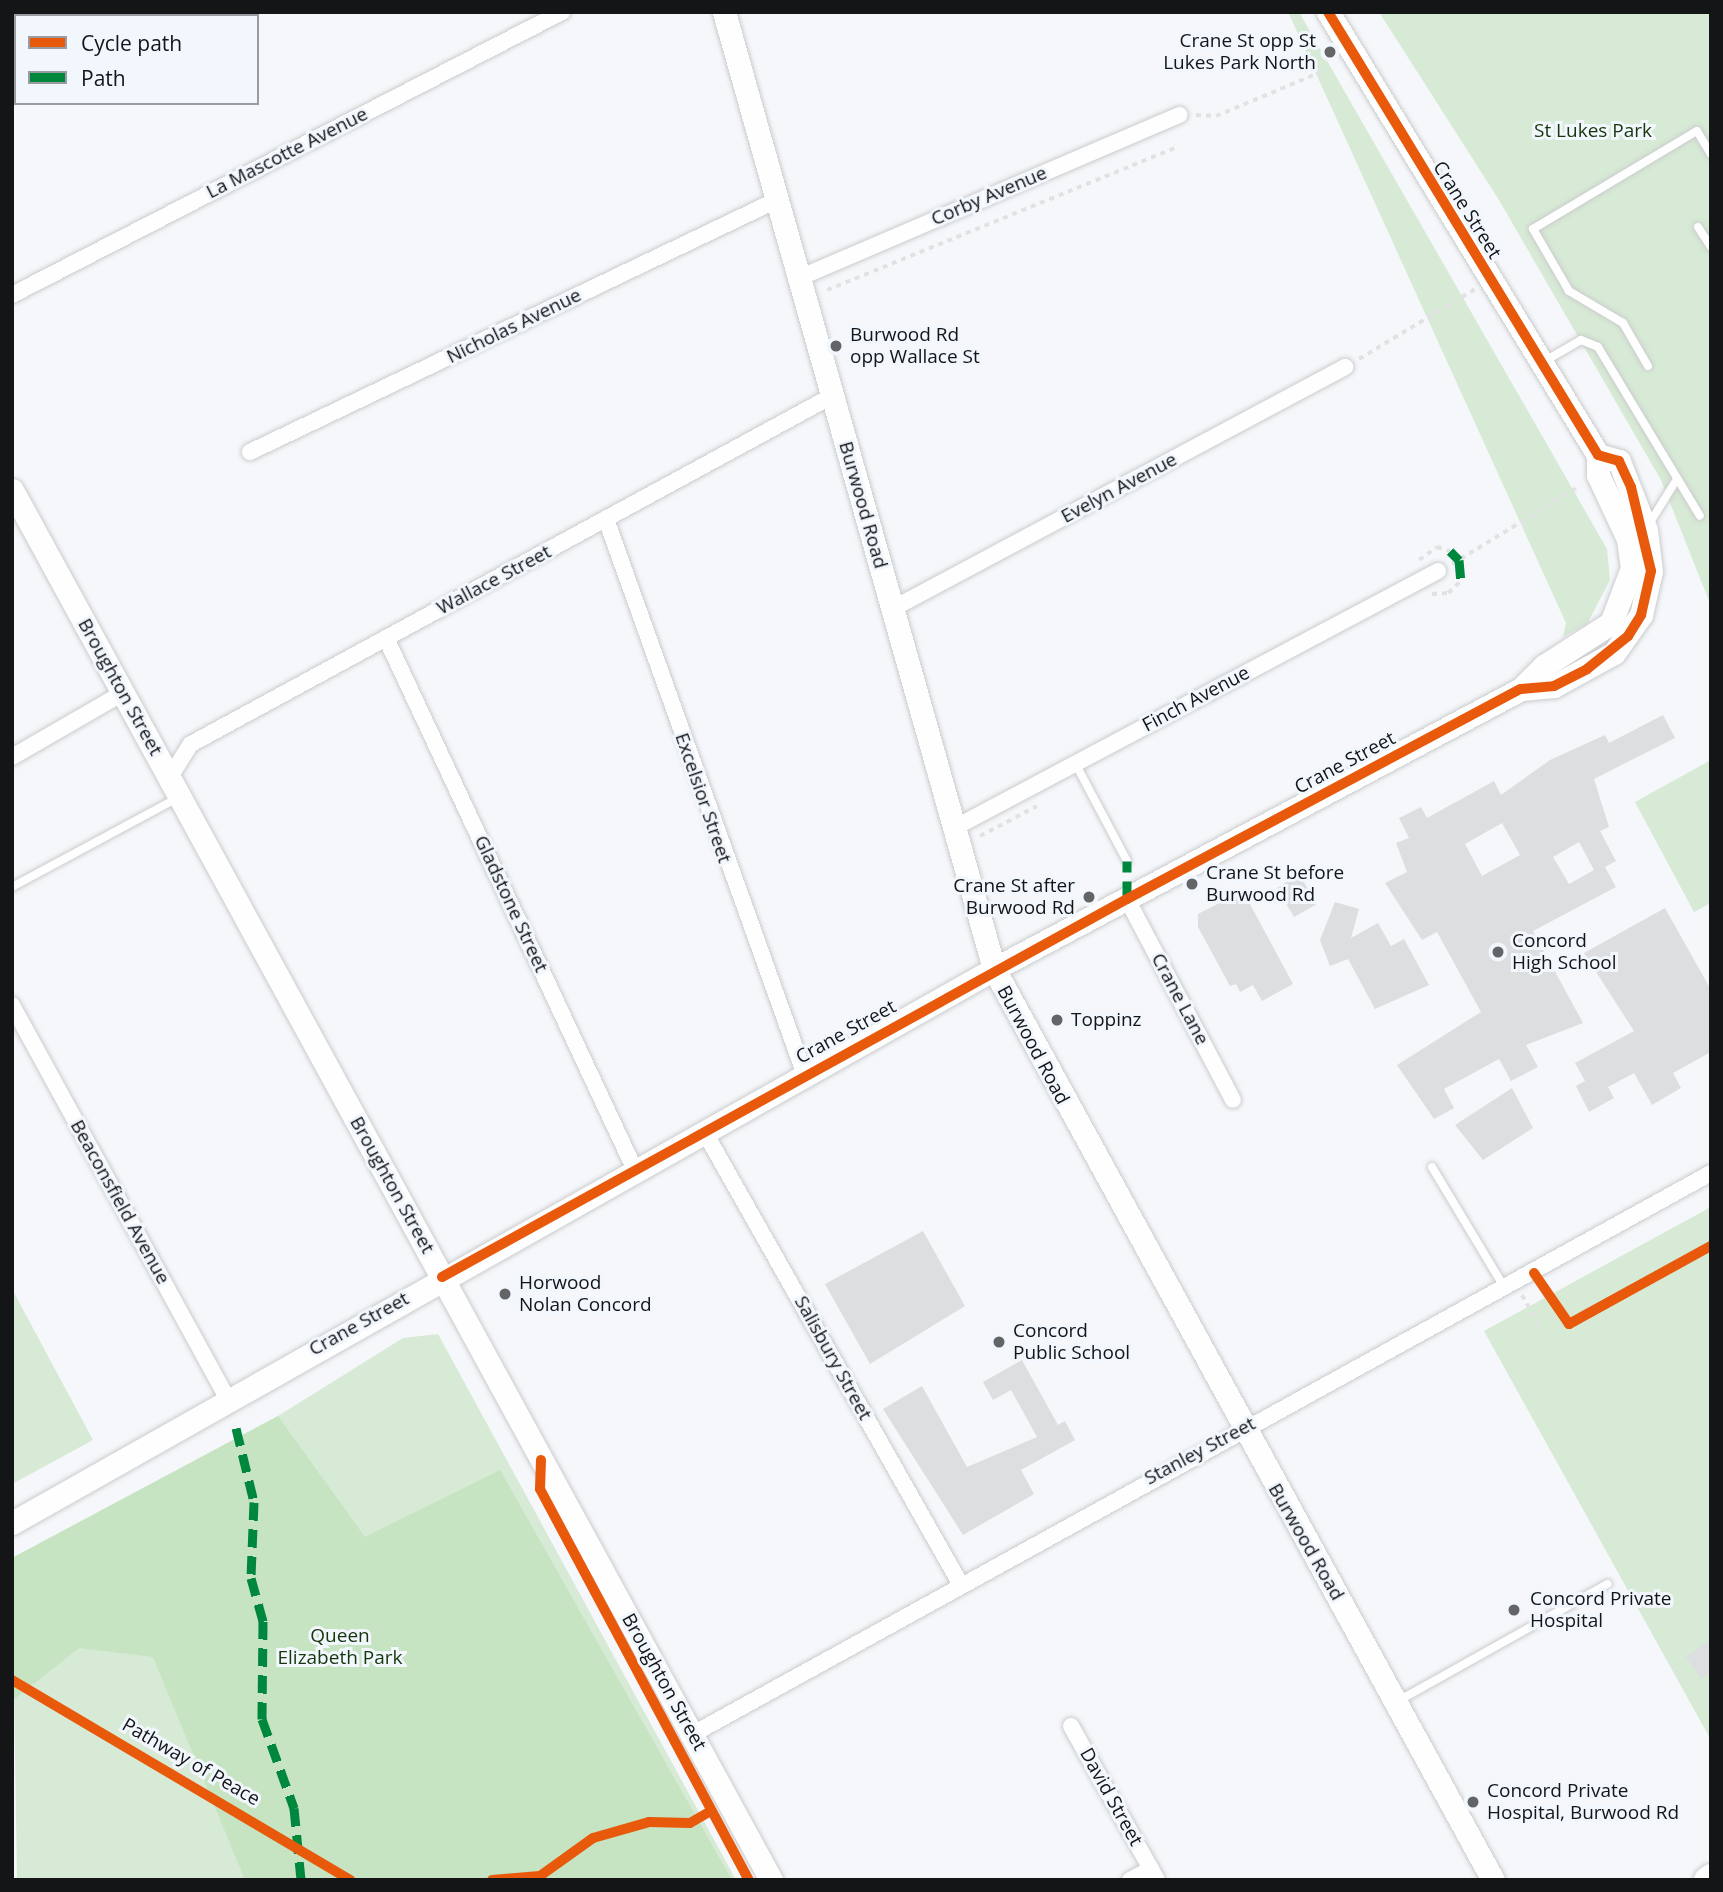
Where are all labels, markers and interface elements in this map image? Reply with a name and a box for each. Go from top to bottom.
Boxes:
legend [14,14,259,105]
text: Cycle path [81,29,182,57]
place label: Crane St opp St Lukes Park North [1163,30,1316,74]
marker: Crane St opp St Lukes Park North [1322,44,1338,60]
text: Path [81,64,126,92]
street label: La Mascotte Avenue [203,102,371,204]
park label: St Lukes Park [1534,120,1652,142]
street label: Crane Street [1428,157,1506,263]
street label: Corby Avenue [928,161,1050,231]
street label: Nicholas Avenue [443,284,585,368]
place label: Burwood Rd opp Wallace St [850,324,980,368]
marker: Burwood Rd opp Wallace St [828,338,844,354]
street label: Burwood Road [834,439,892,571]
street label: Evelyn Avenue [1057,448,1181,528]
street label: Wallace Street [433,540,555,620]
street label: Broughton Street [73,615,167,759]
street label: Finch Avenue [1139,661,1253,737]
street label: Crane Street [1291,727,1399,799]
street label: Excelsior Street [670,730,736,866]
street label: Gladstone Street [469,832,553,976]
place label: Crane St before Burwood Rd [1206,862,1344,906]
place label: Crane St after Burwood Rd [953,875,1075,919]
marker: Crane St before Burwood Rd [1184,876,1200,892]
marker: Crane St after Burwood Rd [1081,889,1097,905]
place label: Concord High School [1512,930,1617,974]
marker: Concord High School [1490,944,1506,960]
street label: Crane Lane [1146,949,1214,1049]
street label: Burwood Road [992,982,1074,1108]
street label: Crane Street [792,995,900,1069]
place label: Toppinz [1071,1009,1141,1031]
marker: Toppinz [1049,1012,1065,1028]
street label: Broughton Street [345,1113,439,1257]
street label: Beaconsfield Avenue [65,1116,175,1288]
place label: Horwood Nolan Concord [519,1272,652,1316]
marker: Horwood Nolan Concord [497,1286,513,1302]
street label: Crane Street [305,1287,413,1361]
street label: Salisbury Street [790,1292,876,1424]
place label: Concord Public School [1013,1320,1130,1364]
marker: Concord Public School [991,1334,1007,1350]
street label: Stanley Street [1141,1412,1259,1490]
street label: Burwood Road [1263,1480,1349,1604]
place label: Concord Private Hospital [1530,1588,1671,1632]
marker: Concord Private Hospital [1504,1600,1524,1620]
street label: Broughton Street [617,1610,711,1754]
park label: Queen Elizabeth Park [277,1625,403,1669]
street label: Pathway of Peace [118,1713,264,1811]
street label: David Street [1075,1744,1147,1850]
place label: Concord Private Hospital, Burwood Rd [1487,1780,1679,1824]
marker: Concord Private Hospital, Burwood Rd [1465,1794,1481,1810]

